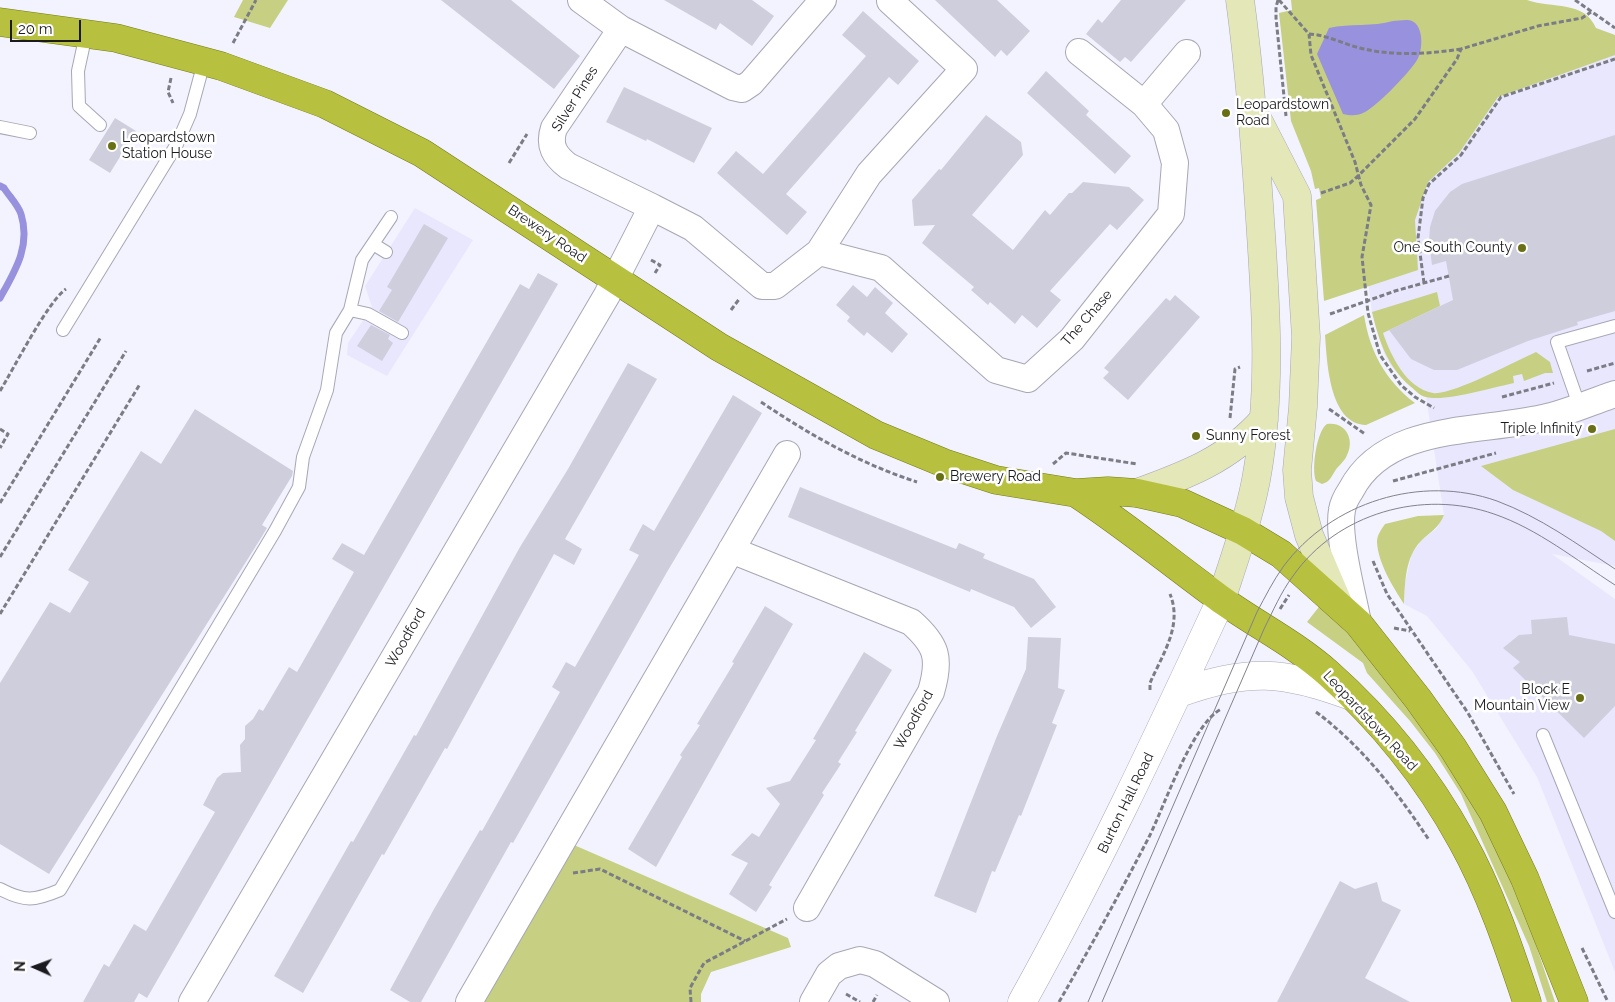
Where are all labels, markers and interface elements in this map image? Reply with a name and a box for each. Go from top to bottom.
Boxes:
scale bar [12,10,84,42]
text: 20 m [18,20,53,38]
street label: Silver Pines [548,63,602,135]
place label: Leopardstown Road [1236,97,1329,130]
marker: Leopardstown Road [1220,107,1232,119]
place label: Leopardstown Station House [122,130,215,162]
marker: Leopardstown Station House [106,140,118,152]
street label: Brewery Road [505,202,589,266]
place label: One South County [1393,240,1512,256]
marker: One South County [1516,242,1528,254]
street label: The Chase [1058,287,1116,349]
place label: Triple Infinity [1500,421,1582,437]
marker: Triple Infinity [1586,423,1598,435]
place label: Sunny Forest [1206,428,1291,444]
marker: Sunny Forest [1190,430,1202,442]
place label: Brewery Road [950,469,1041,485]
marker: Brewery Road [934,471,946,483]
street label: Woodford [382,606,430,670]
street label: Leopardstown Road [1319,668,1421,774]
place label: Block E Mountain View [1474,682,1570,714]
street label: Woodford [891,687,937,753]
marker: Block E Mountain View [1574,692,1586,704]
street label: Burton Hall Road [1094,750,1158,856]
north arrow [10,942,60,992]
text: N [12,961,28,972]

